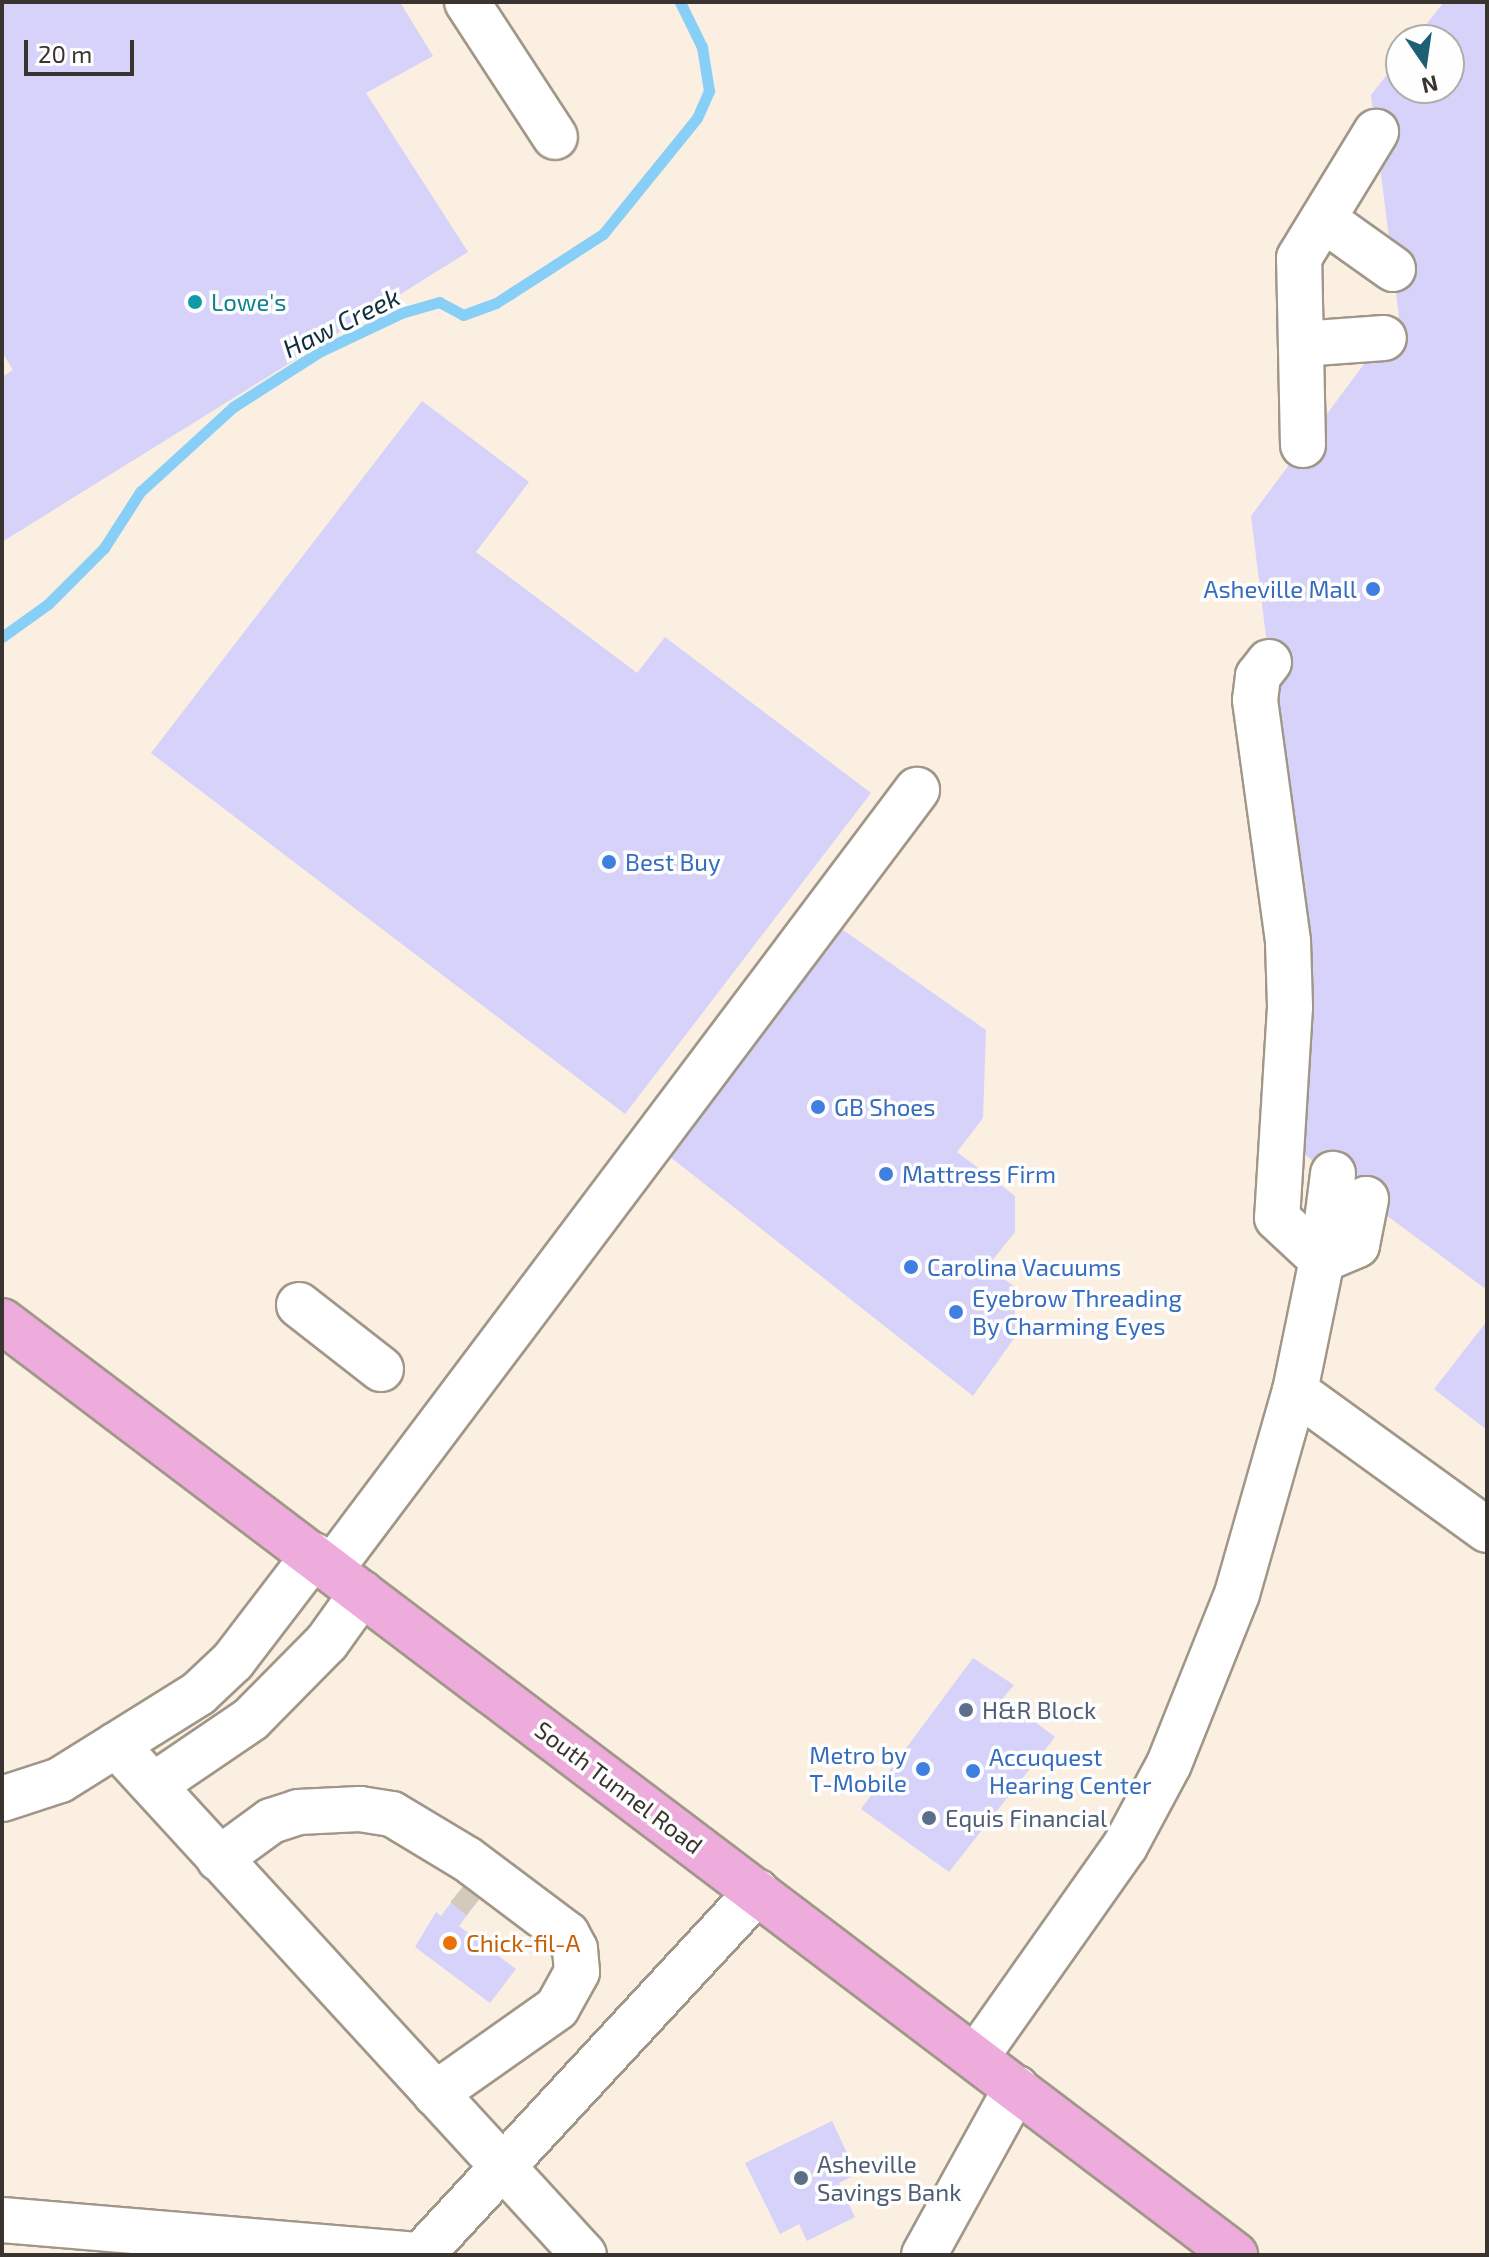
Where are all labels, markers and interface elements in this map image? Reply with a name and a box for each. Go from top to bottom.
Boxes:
scale bar [28,24,138,74]
north arrow [1385,24,1465,104]
text: 20 m [38,39,92,68]
text: N [1419,71,1441,100]
water label: Haw Creek [277,280,405,364]
place label: Lowe's [211,288,286,316]
marker: Lowe's [186,293,204,311]
place label: Asheville Mall [1203,575,1357,603]
marker: Asheville Mall [1364,580,1382,598]
place label: Best Buy [625,848,721,876]
marker: Best Buy [600,853,618,871]
place label: GB Shoes [834,1093,935,1121]
marker: GB Shoes [809,1098,827,1116]
place label: Mattress Firm [902,1160,1056,1188]
marker: Mattress Firm [877,1165,895,1183]
place label: Carolina Vacuums [927,1253,1122,1281]
marker: Carolina Vacuums [902,1258,920,1276]
place label: Eyebrow Threading By Charming Eyes [972,1284,1183,1340]
marker: Eyebrow Threading By Charming Eyes [947,1303,965,1321]
place label: H&R Block [982,1696,1096,1724]
marker: H&R Block [957,1701,975,1719]
street label: South Tunnel Road [529,1714,709,1860]
place label: Metro by T-Mobile [809,1741,907,1797]
place label: Accuquest Hearing Center [989,1743,1152,1799]
marker: Metro by T-Mobile [914,1760,932,1778]
marker: Accuquest Hearing Center [964,1762,982,1780]
place label: Equis Financial [945,1804,1107,1832]
marker: Equis Financial [920,1809,938,1827]
place label: Chick-fil-A [466,1929,580,1957]
marker: Chick-fil-A [441,1934,459,1952]
place label: Asheville Savings Bank [817,2150,961,2206]
marker: Asheville Savings Bank [792,2169,810,2187]

